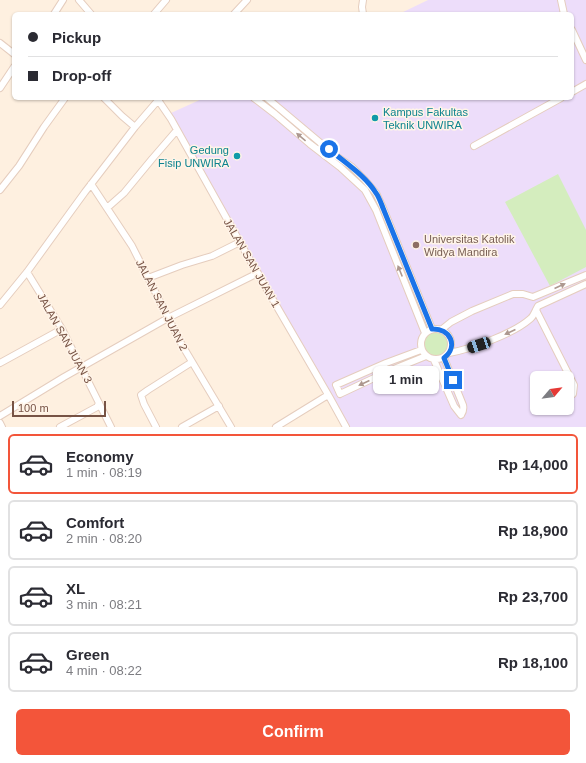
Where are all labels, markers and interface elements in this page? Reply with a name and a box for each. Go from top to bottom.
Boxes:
text: Pickup [52,29,101,46]
text: Drop-off [52,67,111,84]
place label: Kampus Fakultas Teknik UNWIRA [383,106,468,131]
marker: Kampus Fakultas Teknik UNWIRA [370,113,380,123]
one-way arrow [295,132,306,141]
route start [320,140,338,158]
place label: Gedung Fisip UNWIRA [158,144,230,169]
marker: Gedung Fisip UNWIRA [232,151,242,161]
street label: JALAN SAN JUAN 1 [222,216,282,310]
place label: Universitas Katolik Widya Mandira [424,233,515,258]
marker: Universitas Katolik Widya Mandira [411,240,421,250]
street label: JALAN SAN JUAN 2 [134,257,190,353]
one-way arrow [396,265,402,277]
one-way arrow [554,283,565,289]
street label: JALAN SAN JUAN 3 [35,291,95,385]
one-way arrow [504,329,516,335]
car [466,336,492,354]
callout: 1 min [373,366,439,394]
route end [444,371,462,389]
north arrow [530,371,574,415]
map controls [530,371,574,415]
text: 1 min [389,372,423,387]
one-way arrow [359,380,370,386]
scale bar [12,399,106,418]
text: 100 m [18,402,49,414]
icon: car [18,446,54,482]
text: Economy [66,448,134,465]
text: Rp 14,000 [498,456,568,473]
text: 1 min · 08:19 [66,465,142,480]
icon: car [18,512,54,548]
text: Comfort [66,514,124,531]
text: Rp 18,900 [498,522,568,539]
text: 2 min · 08:20 [66,531,142,546]
icon: car [18,578,54,614]
text: XL [66,580,85,597]
text: Rp 23,700 [498,588,568,605]
text: 3 min · 08:21 [66,597,142,612]
icon: car [18,644,54,680]
text: Green [66,646,109,663]
text: Rp 18,100 [498,654,568,671]
text: 4 min · 08:22 [66,663,142,678]
button: Confirm [16,709,570,755]

